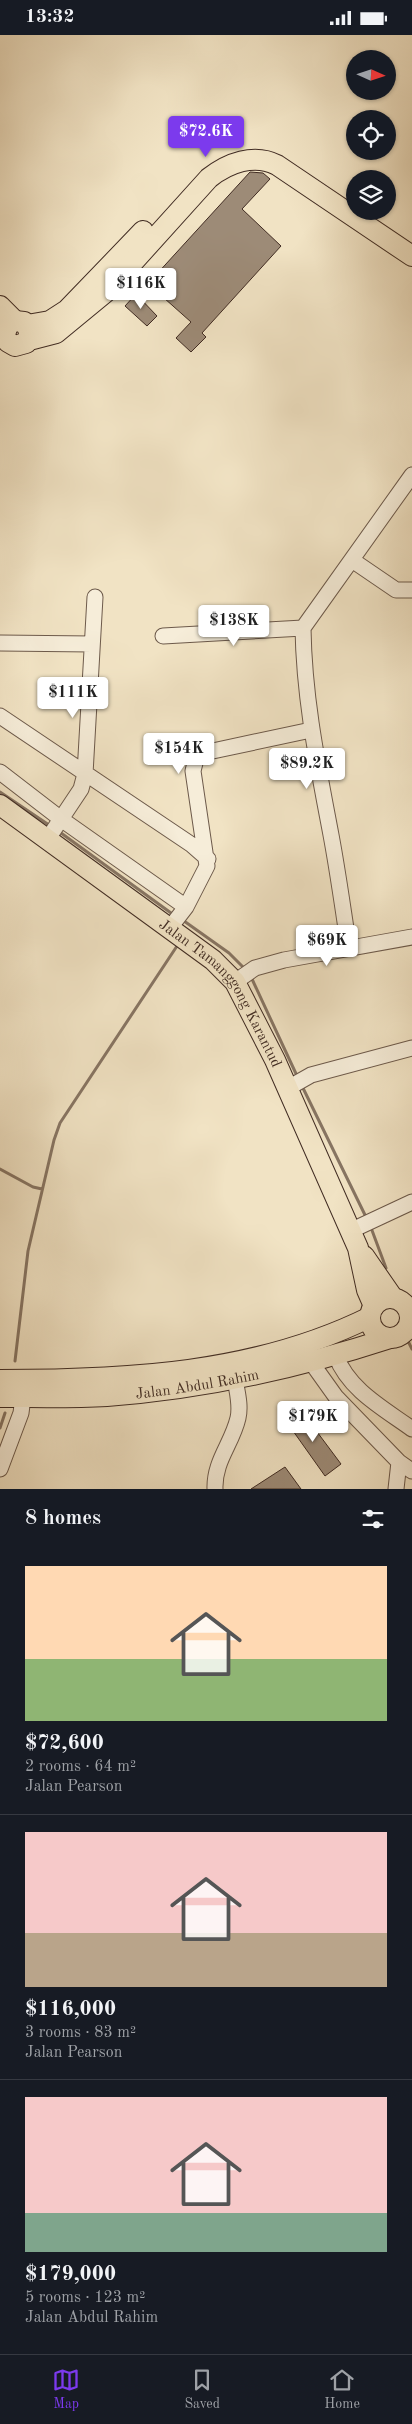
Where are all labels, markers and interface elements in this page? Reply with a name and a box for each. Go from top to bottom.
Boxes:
text: 13:32 [25,8,74,27]
north arrow [346,50,396,100]
map controls [346,50,396,220]
button: locate [346,110,396,160]
pin: $72.6K [165,115,247,158]
text: $72.6K [179,124,233,140]
button: layers [346,170,396,220]
pin: $116K [106,267,176,310]
text: $116K [116,276,166,292]
pin: $138K [199,605,269,647]
text: $138K [209,613,259,629]
pin: $111K [38,677,108,719]
text: $111K [48,685,98,701]
pin: $154K [144,733,214,775]
text: $154K [154,741,204,757]
pin: $89.2K [266,747,348,790]
text: $89.2K [280,756,334,772]
street label: Jalan Tamanggong Karantud [156,917,283,1070]
pin: $69K [297,925,357,967]
text: $69K [307,933,347,949]
street label: Jalan Abdul Rahim [135,1368,261,1402]
pin: $179K [278,1401,348,1443]
text: $179K [288,1409,338,1425]
icon: filters [359,1505,387,1533]
text: 8 homes [25,1508,101,1529]
icon: home [161,1599,251,1689]
text: $72,600 [25,1733,104,1754]
text: 2 rooms · 64 m² [25,1759,136,1775]
text: Jalan Pearson [25,1779,122,1795]
icon: home [161,1864,251,1954]
text: $116,000 [25,1999,116,2020]
text: 3 rooms · 83 m² [25,2025,136,2041]
text: Jalan Pearson [25,2045,122,2061]
icon: home [161,2129,251,2219]
text: $179,000 [25,2264,116,2285]
text: 5 rooms · 123 m² [25,2290,145,2306]
text: Jalan Abdul Rahim [25,2310,158,2326]
tab: Map [52,2366,80,2413]
tab: Saved [184,2366,220,2413]
tab: Home [324,2366,360,2413]

